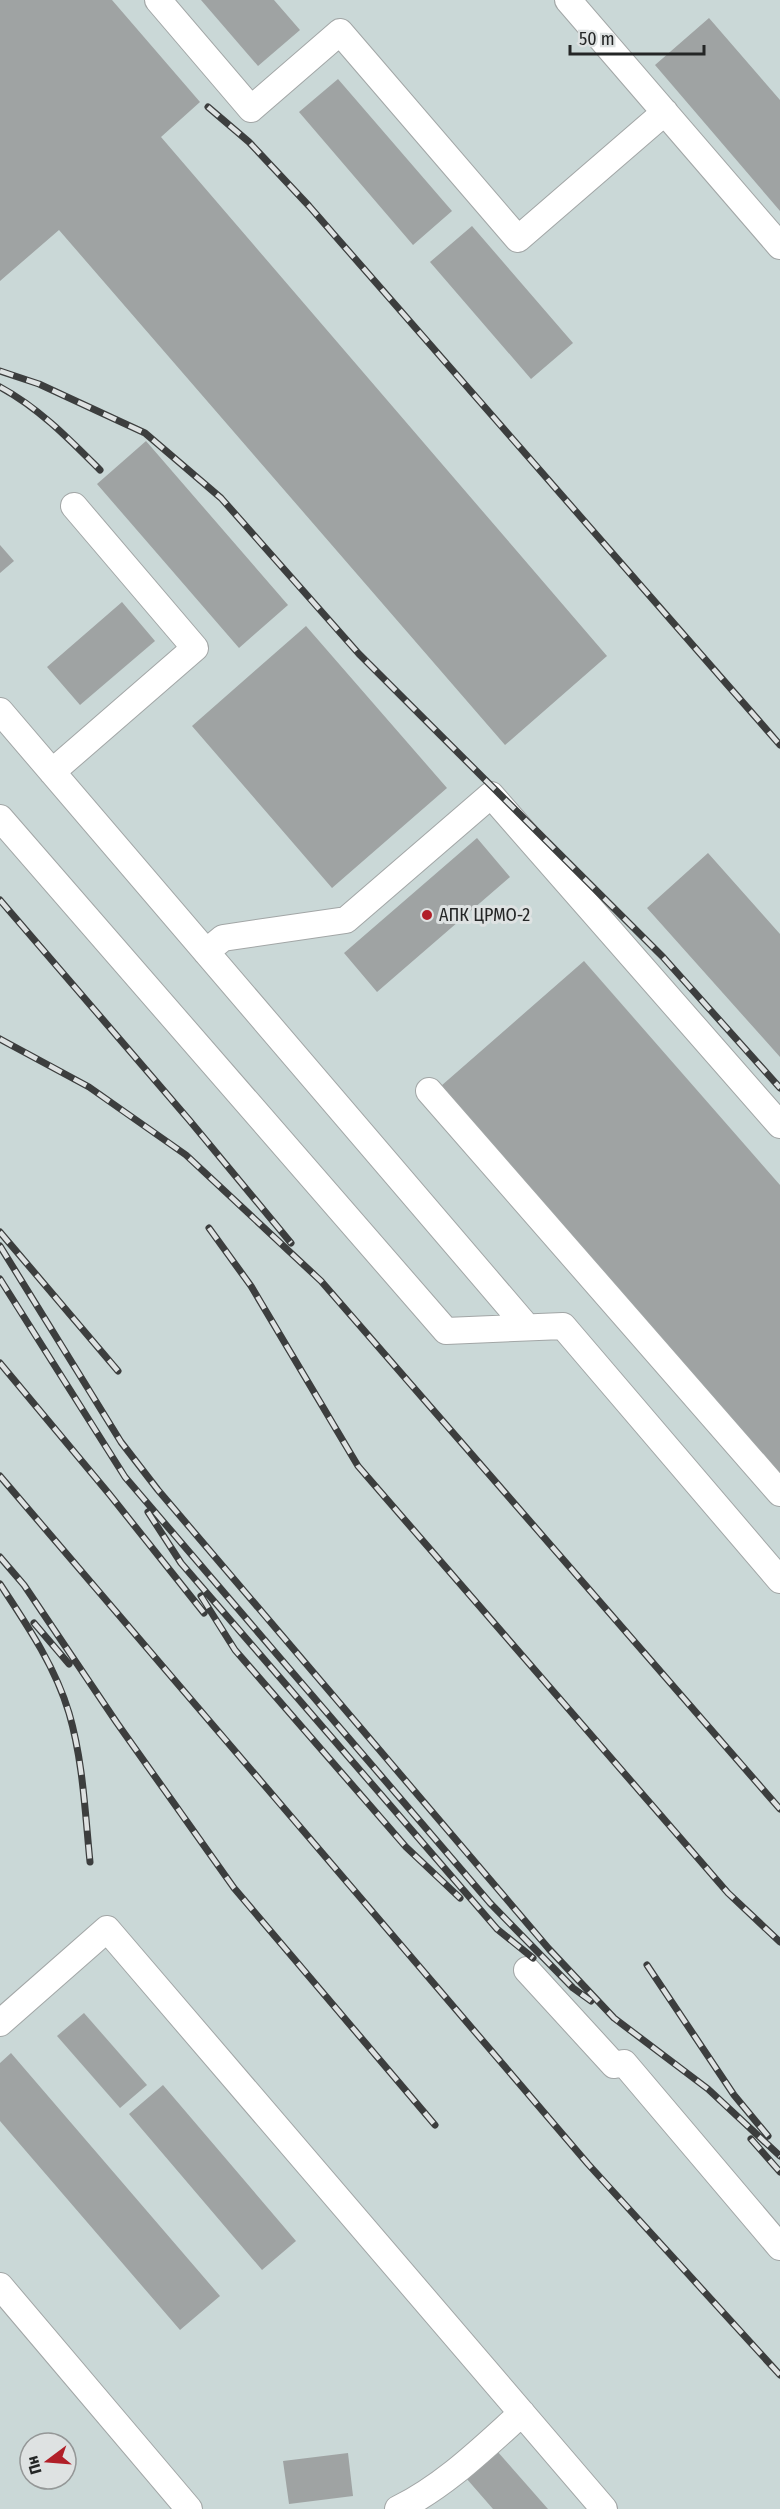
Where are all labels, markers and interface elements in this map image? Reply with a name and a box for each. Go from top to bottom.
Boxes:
scale bar [570,18,704,56]
text: 50 m [579,28,615,50]
place label: АПК ЦРМО-2 [439,904,530,926]
marker: АПК ЦРМО-2 [420,908,434,922]
north arrow [18,2431,78,2491]
text: Пн [22,2454,46,2476]

